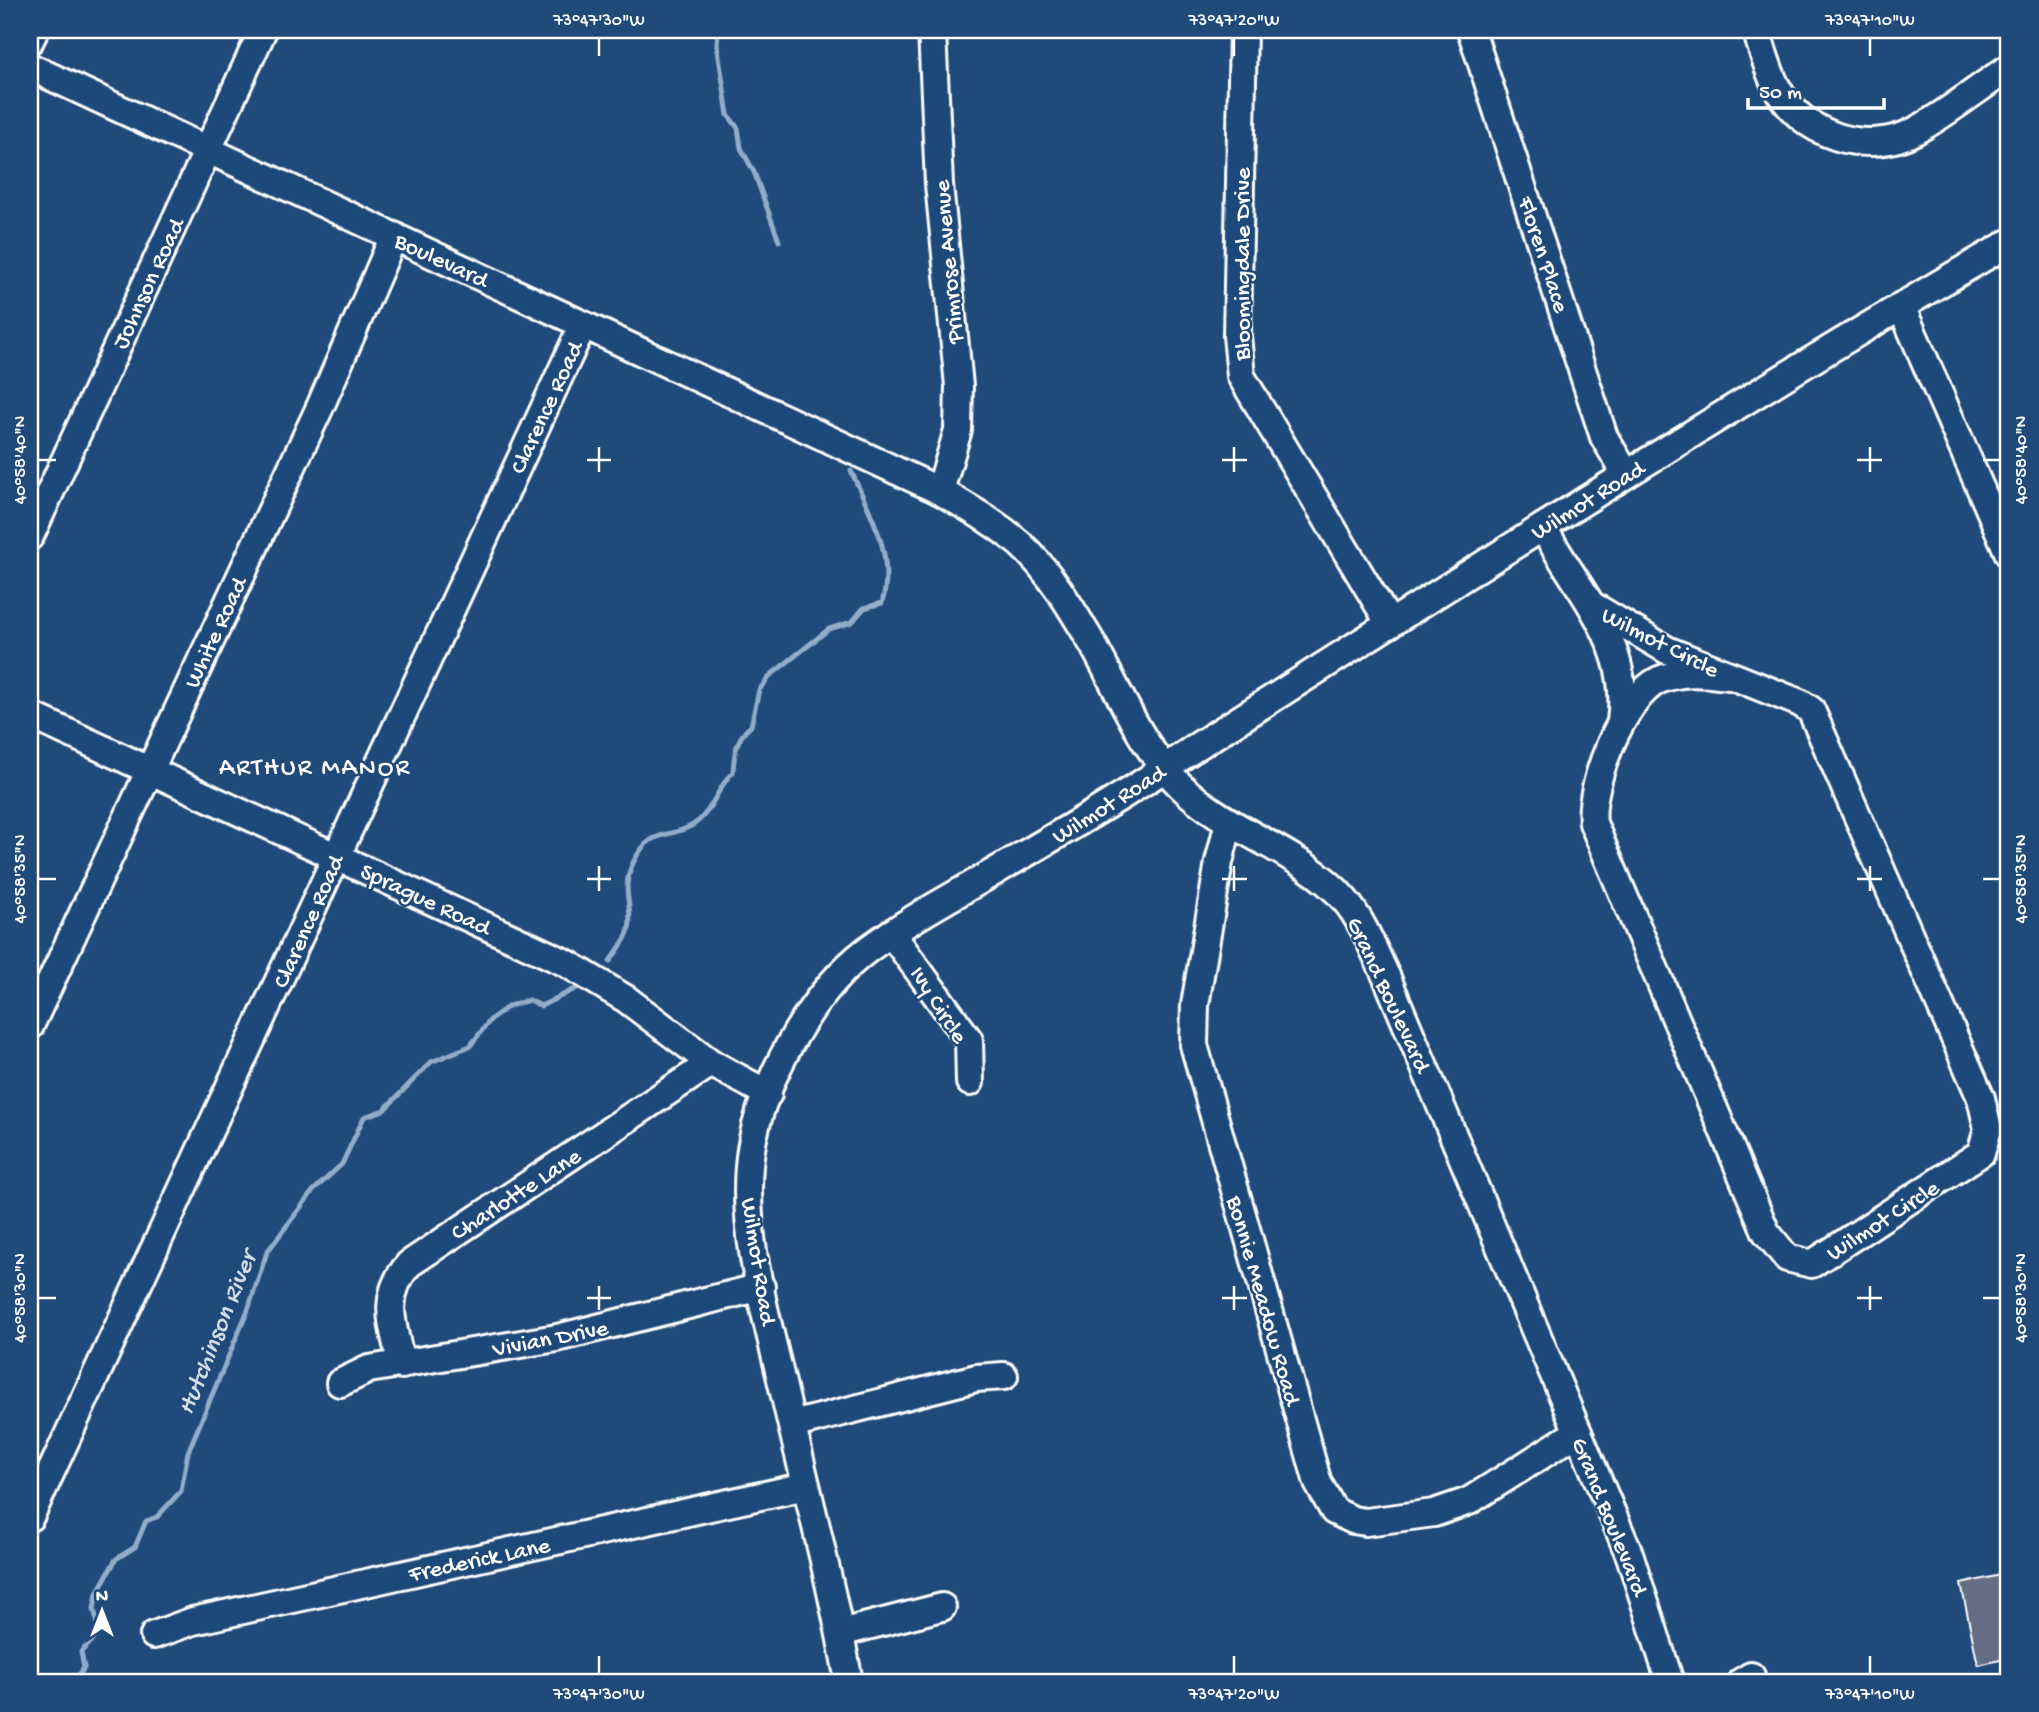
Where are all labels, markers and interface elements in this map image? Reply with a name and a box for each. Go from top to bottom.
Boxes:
text: 73°47'30"W [552,11,645,32]
text: 73°47'20"W [1187,11,1280,32]
text: 73°47'10"W [1824,11,1915,32]
scale bar [1748,66,1885,110]
text: 50 m [1759,82,1802,107]
street label: Bloomingdale Drive [1230,167,1259,361]
street label: Primrose Avenue [929,178,972,346]
street label: Floren Place [1509,192,1574,317]
street label: Johnson Road [107,213,194,354]
street label: Boulevard [388,227,494,297]
street label: Clarence Road [505,336,592,479]
text: 40°58'40"N [11,416,32,504]
text: 40°58'40"N [2012,416,2033,504]
street label: Wilmot Road [1527,455,1653,548]
street label: White Road [179,572,256,693]
street label: Wilmot Circle [1596,602,1724,686]
district label: ARTHUR MANOR [219,754,411,785]
street label: Wilmot Road [1048,759,1174,852]
text: 40°58'35"N [11,835,32,923]
text: 40°58'35"N [2012,835,2033,923]
street label: Clarence Road [268,850,353,993]
street label: Sprague Road [355,858,496,945]
street label: Grand Boulevard [1338,913,1436,1080]
street label: Ivy Circle [901,962,973,1051]
street label: Charlotte Lane [447,1143,588,1249]
street label: Wilmot Circle [1822,1174,1946,1269]
street label: Bonnie Meadow Road [1218,1192,1306,1411]
street label: Wilmot Road [732,1196,781,1329]
water label: Hutchinson River [172,1243,268,1420]
text: 40°58'30"N [11,1253,32,1343]
text: 40°58'30"N [2012,1253,2033,1343]
street label: Vivian Drive [489,1315,611,1366]
street label: Grand Boulevard [1563,1434,1653,1603]
street label: Frederick Lane [405,1532,554,1591]
north arrow [66,1576,136,1646]
text: N [96,1586,108,1609]
text: 73°47'30"W [552,1685,645,1706]
text: 73°47'20"W [1187,1685,1280,1706]
text: 73°47'10"W [1824,1685,1915,1706]

